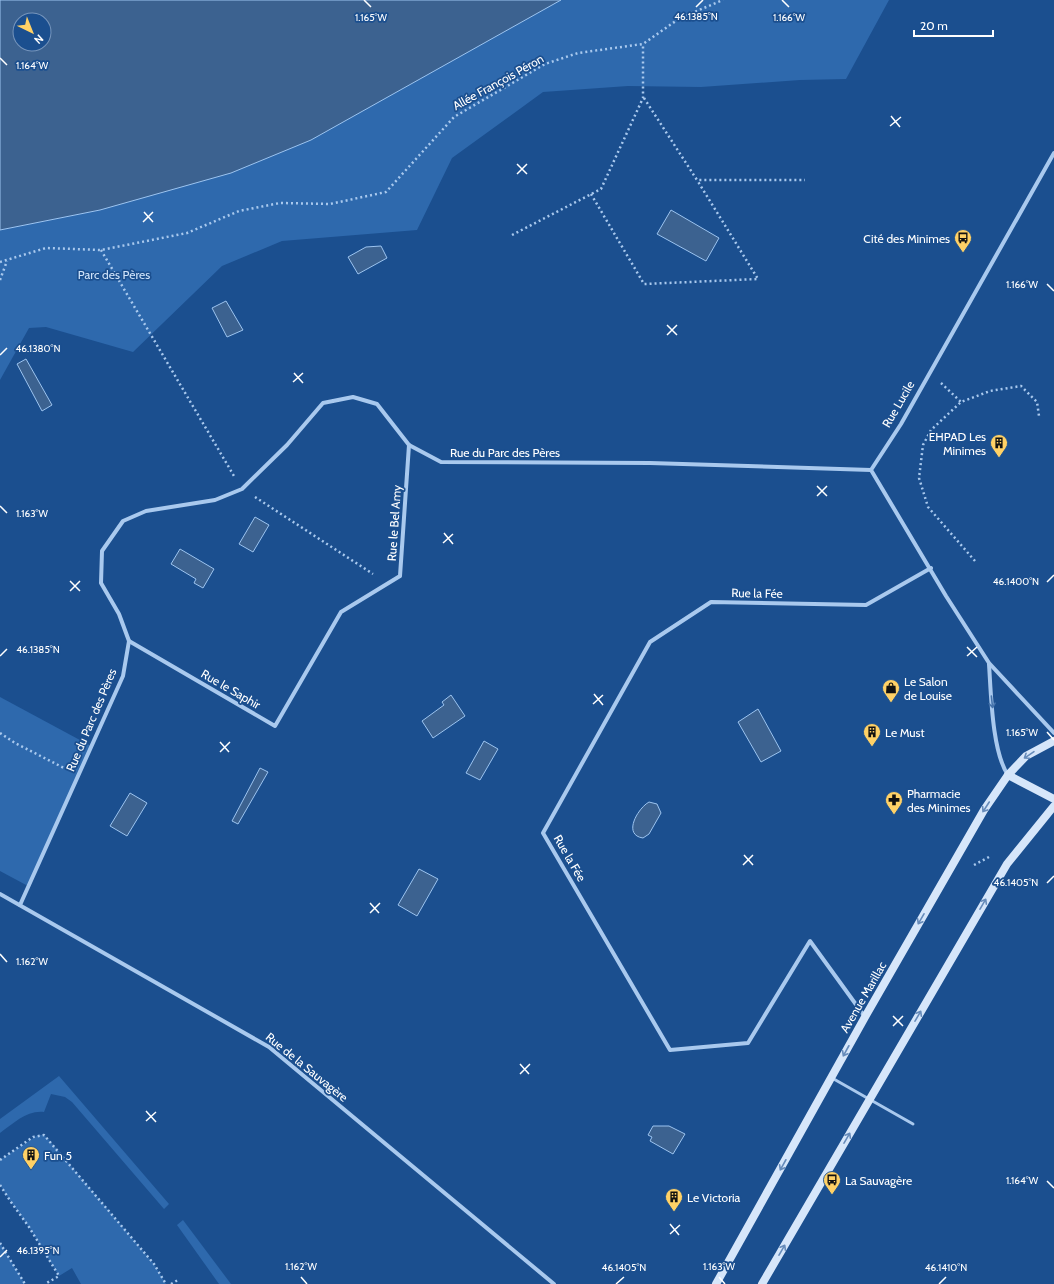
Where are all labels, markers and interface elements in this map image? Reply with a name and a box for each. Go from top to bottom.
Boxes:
text: 46.1385°N [674,10,718,23]
text: 1.165°W [355,11,387,24]
text: 1.166°W [773,11,806,24]
north arrow [12,12,52,52]
scale bar [914,12,993,38]
text: 20 m [920,18,948,33]
text: N [31,32,46,47]
street label: Allée François Péron [450,51,546,113]
text: 1.164°W [16,59,49,72]
bus stop icon: Cité des Minimes [953,228,973,253]
place label: Cité des Minimes [863,231,950,246]
park label: Parc des Pères [78,267,150,282]
text: 1.166°W [1006,278,1039,291]
text: 46.1380°N [15,342,61,355]
street label: Rue Lucile [879,378,917,430]
place label: EHPAD Les Minimes [929,429,986,458]
building icon: EHPAD Les Minimes [989,433,1009,458]
street label: Rue du Parc des Pères [450,445,560,460]
street label: Rue le Bel Amy [384,484,404,562]
text: 1.163°W [16,507,48,520]
text: 46.1400°N [993,575,1039,588]
street label: Rue la Fée [731,585,783,601]
text: 46.1385°N [16,643,60,656]
street label: Rue du Parc des Pères [63,666,119,774]
street label: Rue le Saphir [199,666,264,712]
place label: Le Salon de Louise [904,674,952,703]
shop icon: Le Salon de Louise [881,678,901,703]
one-way arrow [989,695,996,708]
building icon: Le Must [862,722,882,747]
place label: Le Must [885,725,925,740]
text: 1.165°W [1006,726,1038,739]
one-way arrow [1024,751,1035,759]
place label: Pharmacie des Minimes [907,786,971,815]
pharmacy icon: Pharmacie des Minimes [884,790,904,815]
one-way arrow [982,801,990,812]
street label: Rue la Fée [551,832,589,884]
text: 46.1405°N [994,876,1038,889]
one-way arrow [980,898,988,910]
one-way arrow [917,913,924,925]
text: 1.162°W [16,955,48,968]
street label: Avenue Marillac [837,958,890,1035]
one-way arrow [914,1011,922,1022]
street label: Rue de la Sauvagère [263,1029,351,1105]
one-way arrow [842,1045,850,1057]
one-way arrow [844,1132,852,1144]
building icon: Fun 5 [21,1145,41,1170]
place label: Fun 5 [44,1148,72,1163]
one-way arrow [779,1159,786,1171]
bus stop icon: La Sauvagère [822,1170,842,1195]
place label: La Sauvagère [845,1173,912,1188]
text: 1.164°W [1006,1174,1039,1187]
building icon: Le Victoria [664,1187,684,1212]
place label: Le Victoria [687,1190,741,1205]
text: 46.1395°N [16,1244,60,1257]
one-way arrow [778,1245,786,1256]
text: 1.162°W [285,1260,317,1273]
text: 1.163°W [703,1260,735,1273]
text: 46.1405°N [602,1261,646,1274]
text: 46.1410°N [925,1261,967,1274]

